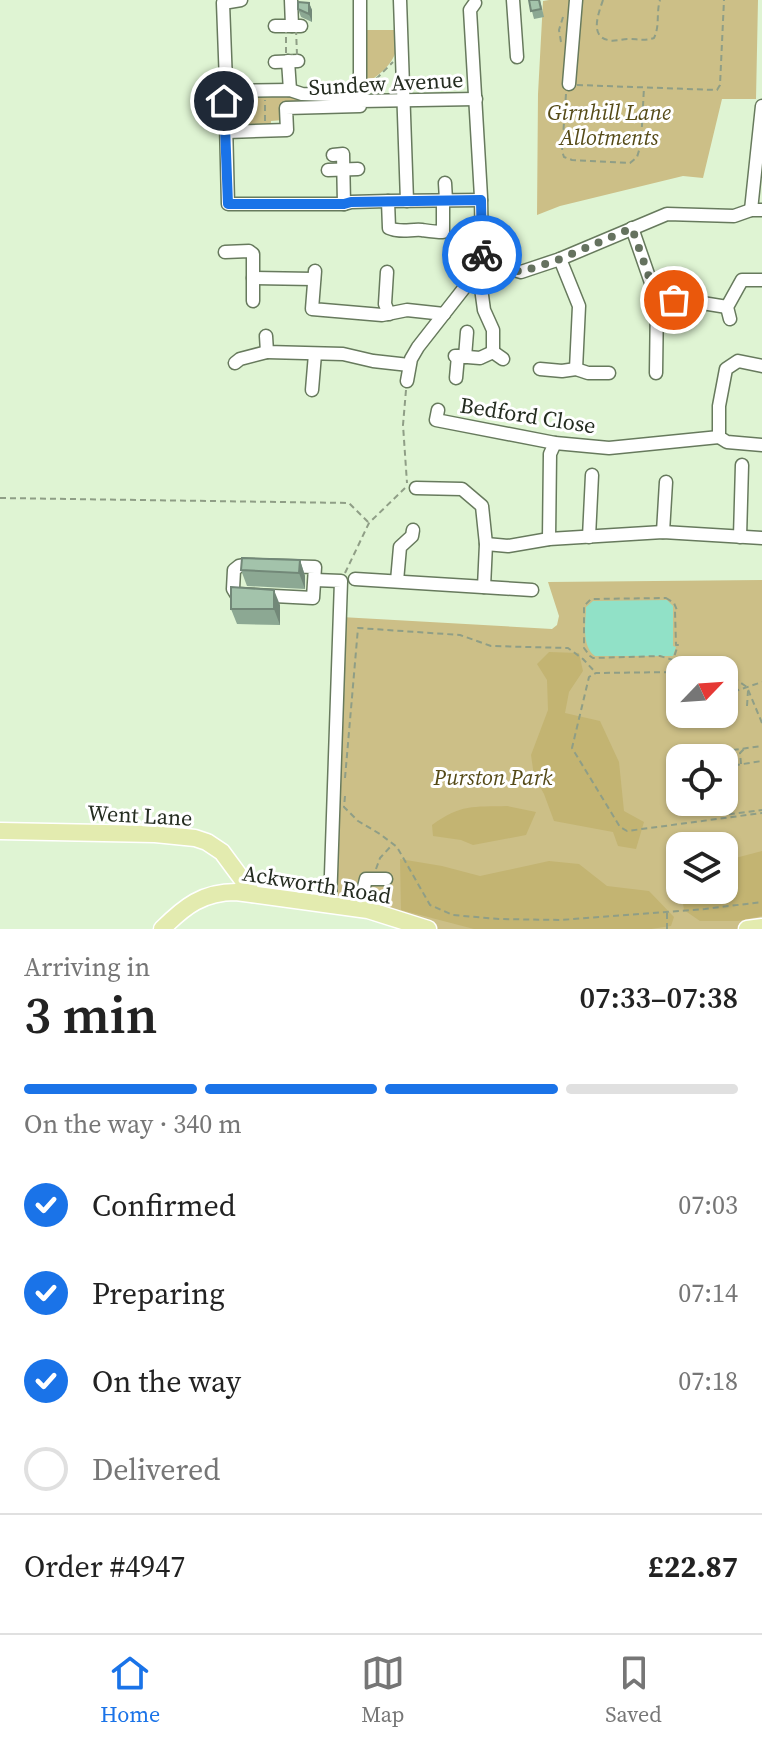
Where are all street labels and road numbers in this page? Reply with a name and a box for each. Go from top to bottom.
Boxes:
street label: Sundew Avenue [308,64,464,102]
street label: Bedford Close [458,389,598,441]
street label: Went Lane [87,797,193,833]
street label: Ackworth Road [240,857,394,911]

